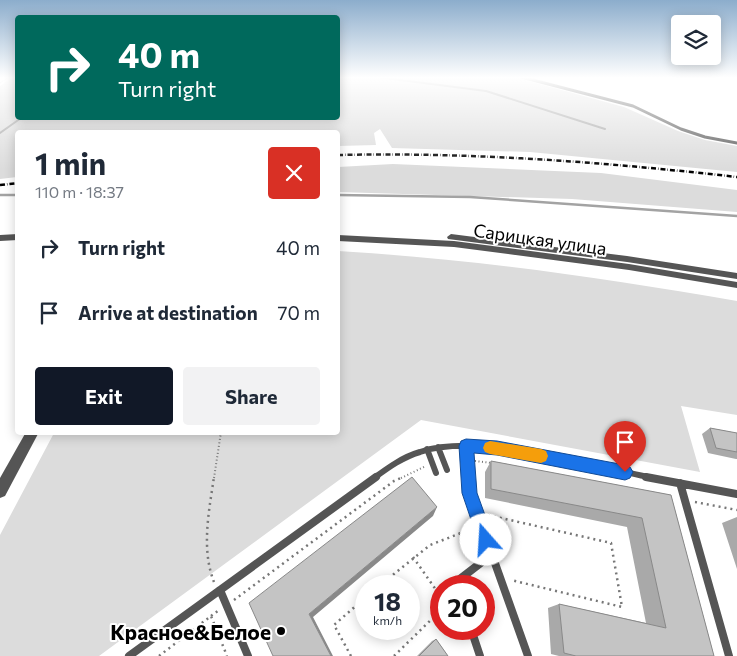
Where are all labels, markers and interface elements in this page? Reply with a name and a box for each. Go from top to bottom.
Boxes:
map controls [671,15,721,65]
button: layers [671,15,721,65]
text: 40 m [118,32,200,75]
icon: right [35,35,100,100]
text: Turn right [118,75,216,102]
text: 1 min [35,144,106,181]
button: close [268,147,320,199]
text: 110 m · 18:37 [35,182,124,201]
street label: Сарицкая улица [472,219,608,259]
icon: right [35,234,63,262]
text: Turn right [78,236,165,259]
text: 40 m [276,236,320,259]
icon: arrive [35,299,63,327]
text: Arrive at destination [78,301,258,324]
text: 70 m [277,301,320,324]
button: Exit [35,367,173,425]
button: Share [183,367,320,425]
pin [604,421,646,472]
icon: arrive [611,428,639,456]
position arrow [459,513,511,565]
speed limit sign: 20 [430,575,495,640]
text: 18 [374,586,401,616]
text: km/h [373,613,402,627]
place label: Красное&Белое [110,619,271,644]
marker: Красное&Белое [275,625,287,637]

